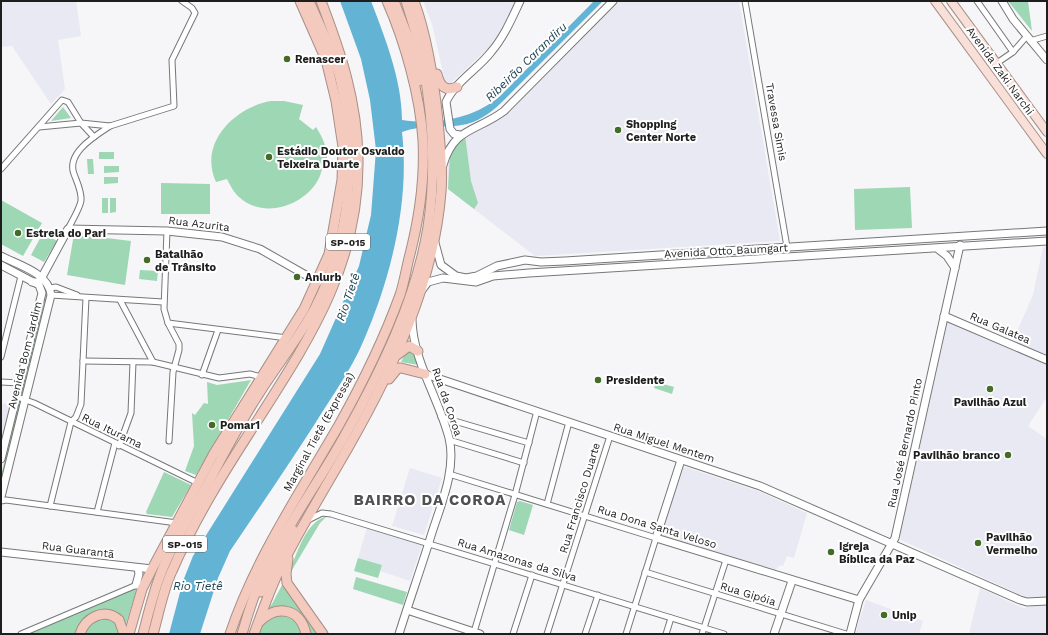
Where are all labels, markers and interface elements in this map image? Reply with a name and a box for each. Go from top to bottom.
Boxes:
water label: Ribeirão Carandiru [482,20,570,104]
street label: Avenida Zaki Narchi [964,24,1036,118]
place label: Renascer [295,53,345,66]
marker: Renascer [282,54,292,64]
street label: Travessa Simis [763,82,789,162]
place label: Shopping Center Norte [626,118,696,144]
marker: Shopping Center Norte [613,125,623,135]
place label: Estádio Doutor Osvaldo Teixeira Duarte [277,145,405,171]
marker: Estádio Doutor Osvaldo Teixeira Duarte [264,152,274,162]
street label: Rua Azurita [168,214,230,234]
place label: Estrela do Pari [26,227,106,240]
marker: Estrela do Pari [13,228,23,238]
road number: SP-015 [326,234,370,250]
street label: Avenida Otto Baumgart [664,241,789,261]
place label: Batalhão de Trânsito [155,248,216,274]
marker: Batalhão de Trânsito [142,255,152,265]
place label: Anlurb [305,271,341,284]
water label: Rio Tietê [333,271,363,323]
marker: Anlurb [292,272,302,282]
street label: Avenida Bom Jardim [5,300,45,410]
street label: Rua Galatea [968,309,1032,347]
street label: Rua da Coroa [429,366,465,438]
street label: Marginal Tietê (Expressa) [281,370,357,494]
place label: Presidente [606,374,665,387]
marker: Presidente [593,375,603,385]
street label: Rua José Bernardo Pinto [885,377,925,509]
marker: Pavilhão Azul [985,384,995,394]
place label: Pavilhão Azul [954,396,1027,409]
street label: Rua Iturama [80,411,144,451]
place label: Pomar1 [220,419,260,432]
marker: Pomar1 [207,420,217,430]
street label: Rua Miguel Mentem [612,421,716,465]
street label: Rua Francisco Duarte [557,441,603,555]
place label: Pavilhão branco [913,449,1000,462]
marker: Pavilhão branco [1003,450,1013,460]
district label: BAIRRO DA COROA [354,491,506,509]
street label: Rua Dona Santa Veloso [596,503,718,551]
place label: Pavilhão Vermelho [986,531,1038,557]
road number: SP-015 [163,536,207,552]
street label: Rua Amazonas da Silva [456,536,578,584]
marker: Pavilhão Vermelho [973,538,983,548]
street label: Rua Guarantã [41,539,115,561]
place label: Igreja Bíblica da Paz [839,540,915,566]
marker: Igreja Bíblica da Paz [826,547,836,557]
water label: Rio Tietê [173,579,223,593]
street label: Rua Gipóia [719,579,777,609]
place label: Unip [892,609,917,622]
marker: Unip [879,610,889,620]

